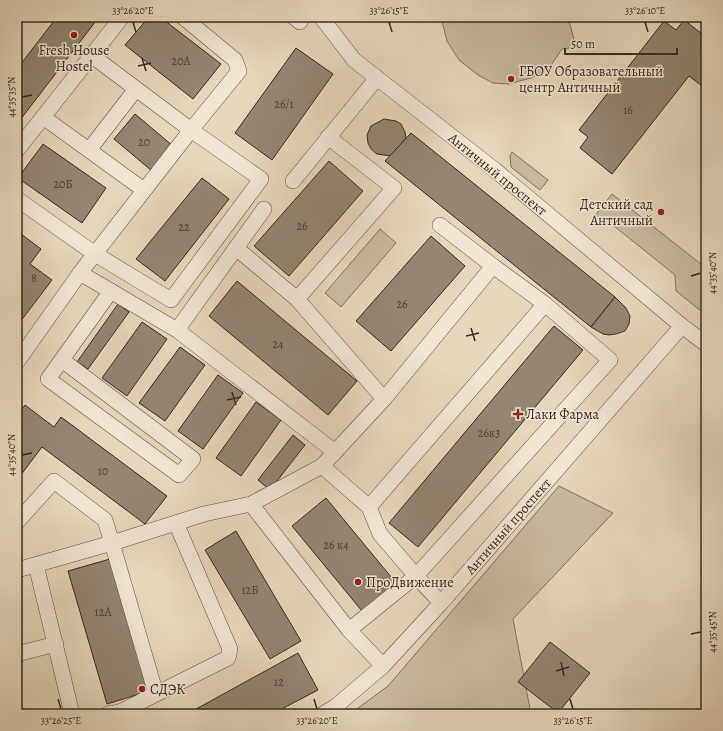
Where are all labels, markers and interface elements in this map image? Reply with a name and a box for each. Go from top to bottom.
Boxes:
text: 33°26'20"E [112,4,154,17]
text: 33°26'15"E [369,4,409,17]
text: 33°26'10"E [625,4,665,17]
marker: Fresh House Hostel [69,30,79,40]
scale bar [565,30,677,56]
text: 50 m [571,36,595,52]
place label: Fresh House Hostel [39,41,109,76]
house number: 20А [171,53,192,69]
place label: ГБОУ Образовательный центр Античный [519,62,663,97]
marker: ГБОУ Образовательный центр Античный [506,74,516,84]
text: 44°35'35"N [5,77,18,117]
house number: 26/1 [274,96,294,112]
house number: 16 [623,102,633,118]
street label: Античный проспект [444,128,551,220]
house number: 20 [138,134,150,150]
house number: 20Б [53,176,73,192]
place label: Детский сад Античный [580,195,653,230]
marker: Детский сад Античный [656,207,666,217]
house number: 26 [296,218,308,234]
house number: 22 [178,219,190,235]
text: 44°35'40"N [706,252,719,294]
house number: 8 [31,270,37,286]
house number: 26 [396,296,408,312]
house number: 24 [272,336,284,352]
place label: Лаки Фарма [526,405,600,424]
marker: Лаки Фарма [513,409,523,419]
house number: 26к3 [478,425,500,441]
text: 44°35'40"N [5,434,18,476]
house number: 10 [98,463,108,479]
street label: Античный проспект [461,474,556,579]
house number: 26 к4 [323,537,349,553]
place label: ПроДвижение [366,573,454,592]
marker: ПроДвижение [353,577,363,587]
house number: 12Б [242,582,258,598]
house number: 12А [95,604,112,620]
text: 44°35'45"N [706,611,719,653]
house number: 12 [274,674,284,690]
place label: СДЭК [150,680,185,699]
marker: СДЭК [137,684,147,694]
text: 33°26'25"E [41,714,81,727]
text: 33°26'20"E [296,714,338,727]
text: 33°26'15"E [553,714,593,727]

